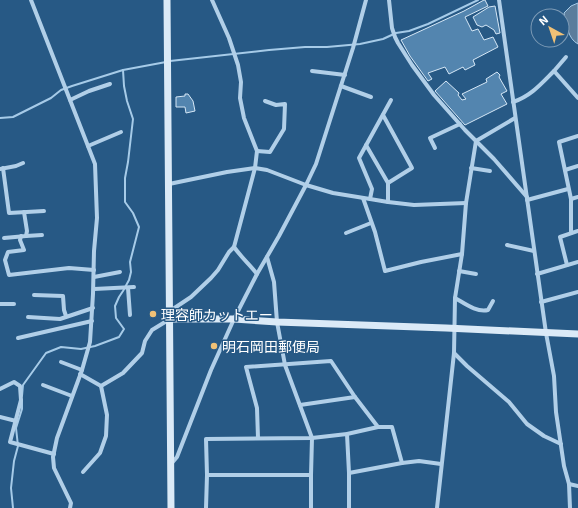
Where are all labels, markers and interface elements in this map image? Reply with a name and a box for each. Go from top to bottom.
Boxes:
north arrow [530,8,570,48]
text: N [536,12,551,27]
place label: 理容師カットエー [161,306,273,323]
marker: 理容師カットエー [148,309,158,319]
place label: 明石岡田郵便局 [222,338,320,355]
marker: 明石岡田郵便局 [209,341,219,351]

